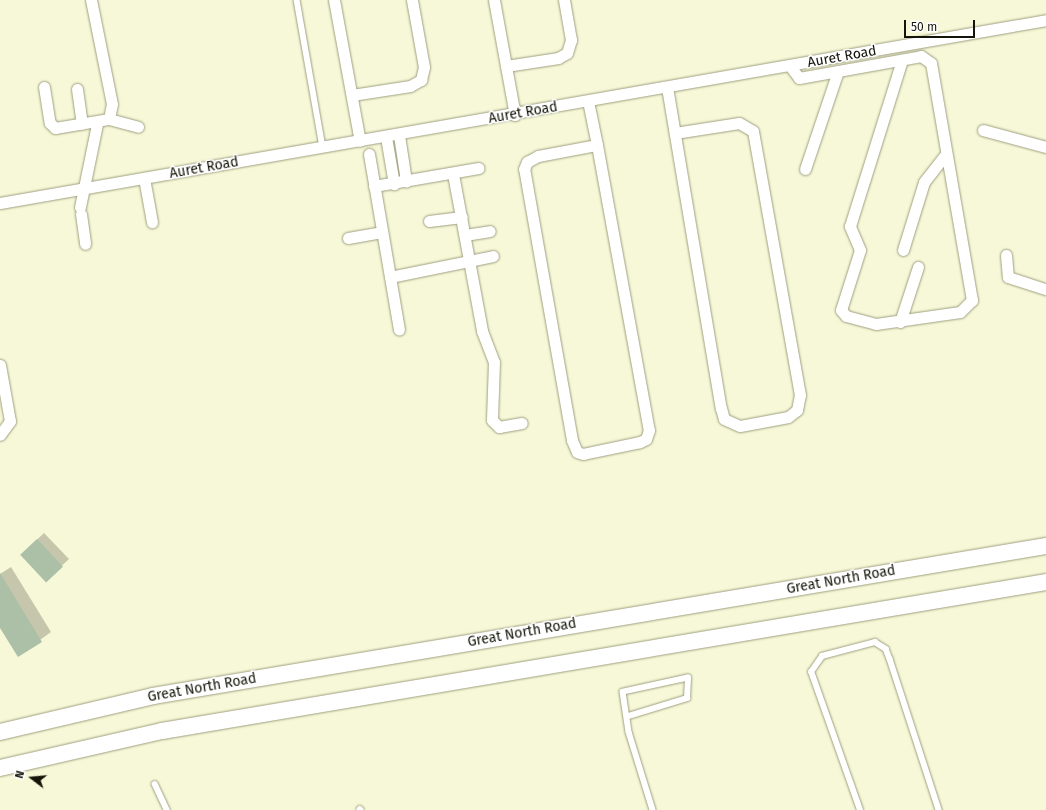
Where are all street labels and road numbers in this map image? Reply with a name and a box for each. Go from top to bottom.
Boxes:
street label: Auret Road [806,43,878,71]
street label: Auret Road [487,99,559,127]
street label: Auret Road [168,154,240,182]
street label: Great North Road [785,562,897,598]
street label: Great North Road [466,615,578,651]
street label: Great North Road [146,670,258,706]

